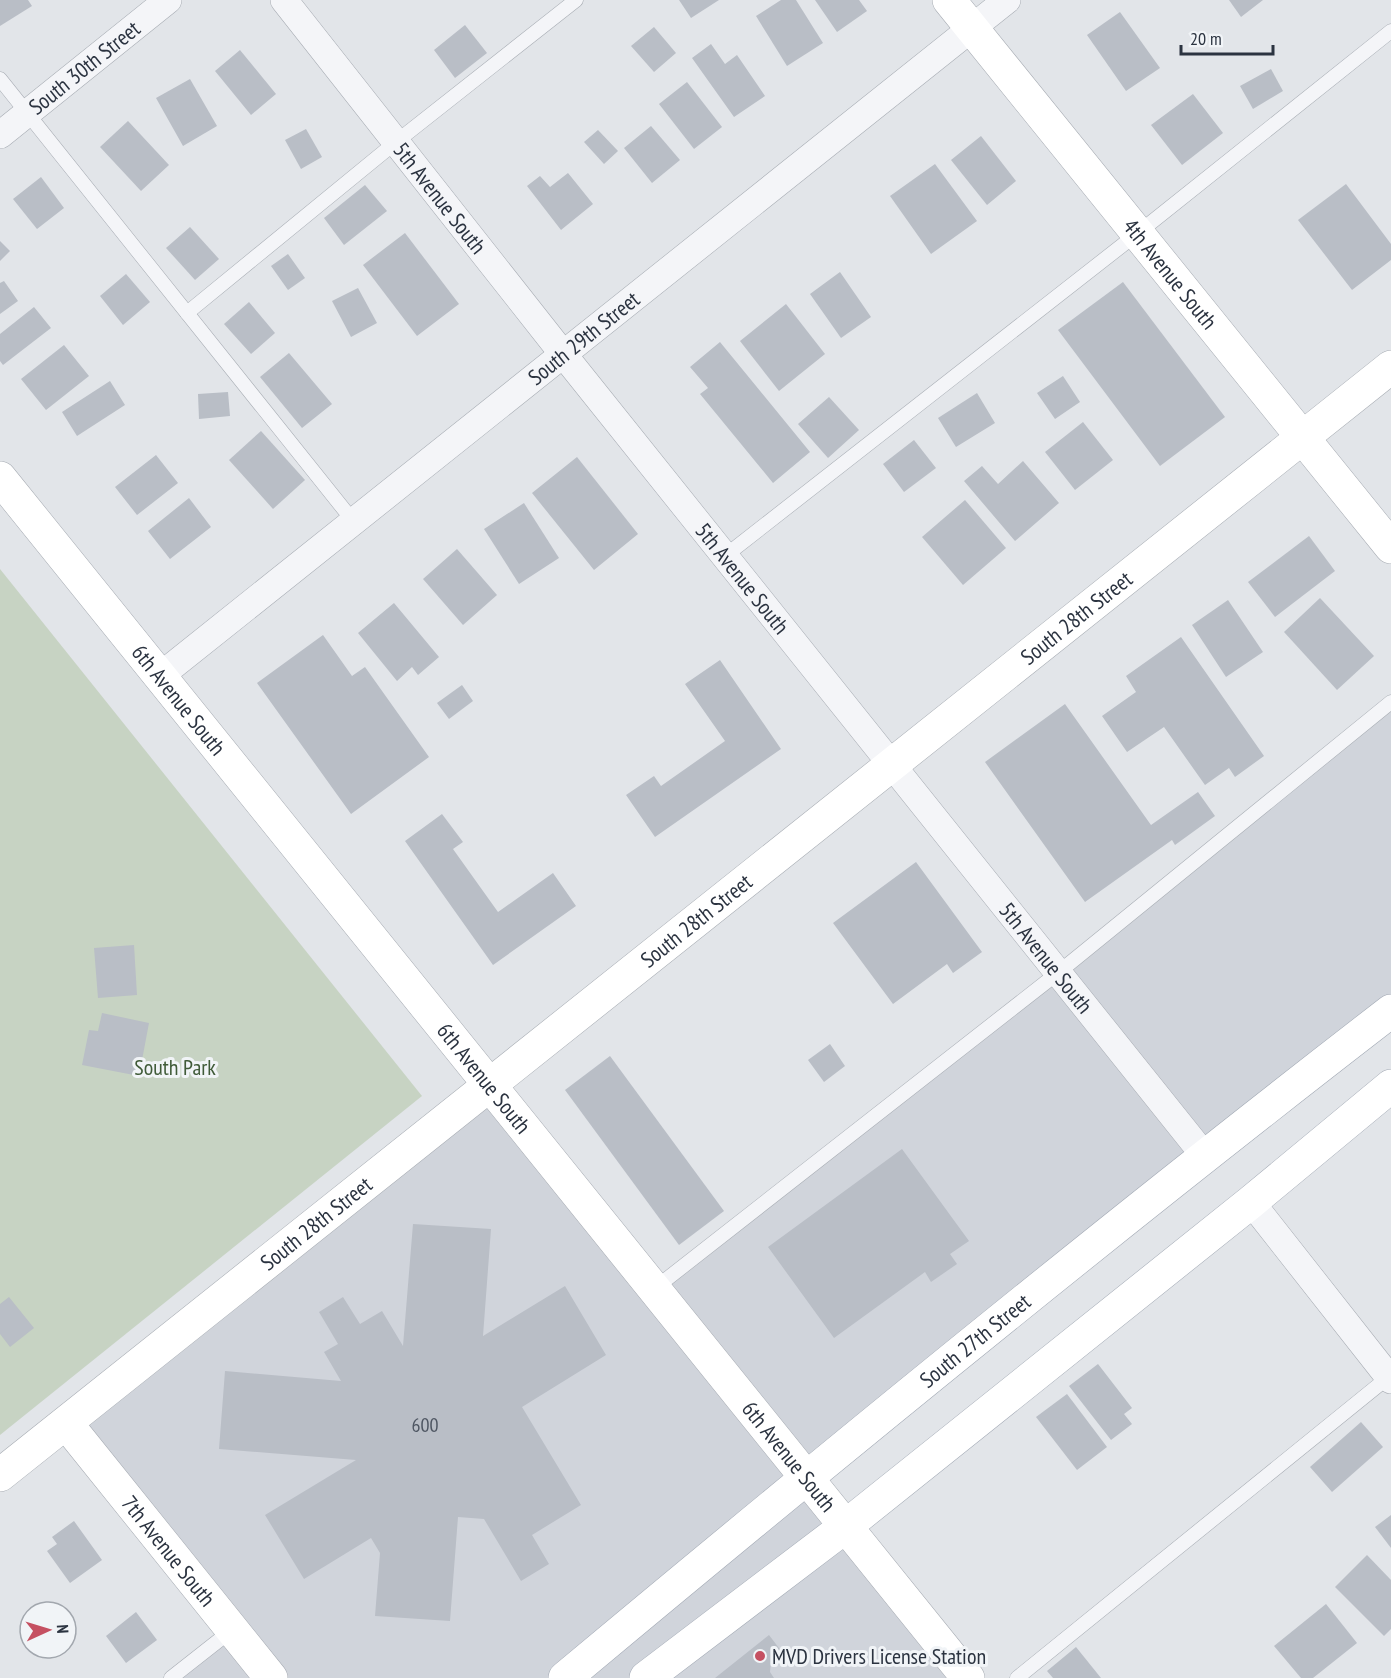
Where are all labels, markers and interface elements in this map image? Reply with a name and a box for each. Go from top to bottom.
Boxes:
street label: South 30th Street [23,14,145,120]
scale bar [1181,18,1272,56]
text: 20 m [1190,27,1222,50]
street label: 5th Avenue South [387,136,493,259]
street label: 4th Avenue South [1117,213,1223,335]
street label: South 29th Street [522,285,645,391]
street label: 5th Avenue South [690,517,795,639]
street label: South 28th Street [1015,565,1138,671]
street label: 6th Avenue South [126,639,232,761]
street label: South 28th Street [635,868,758,973]
street label: 5th Avenue South [993,897,1099,1019]
street label: 6th Avenue South [431,1017,537,1139]
park label: South Park [134,1053,216,1081]
street label: South 28th Street [255,1170,377,1276]
street label: South 27th Street [914,1287,1036,1394]
street label: 6th Avenue South [736,1395,842,1517]
house number: 600 [412,1412,439,1438]
street label: 7th Avenue South [116,1490,222,1612]
north arrow [18,1600,78,1660]
text: N [53,1624,73,1634]
place label: MVD Drivers License Station [772,1642,986,1670]
marker: MVD Drivers License Station [753,1649,767,1663]

